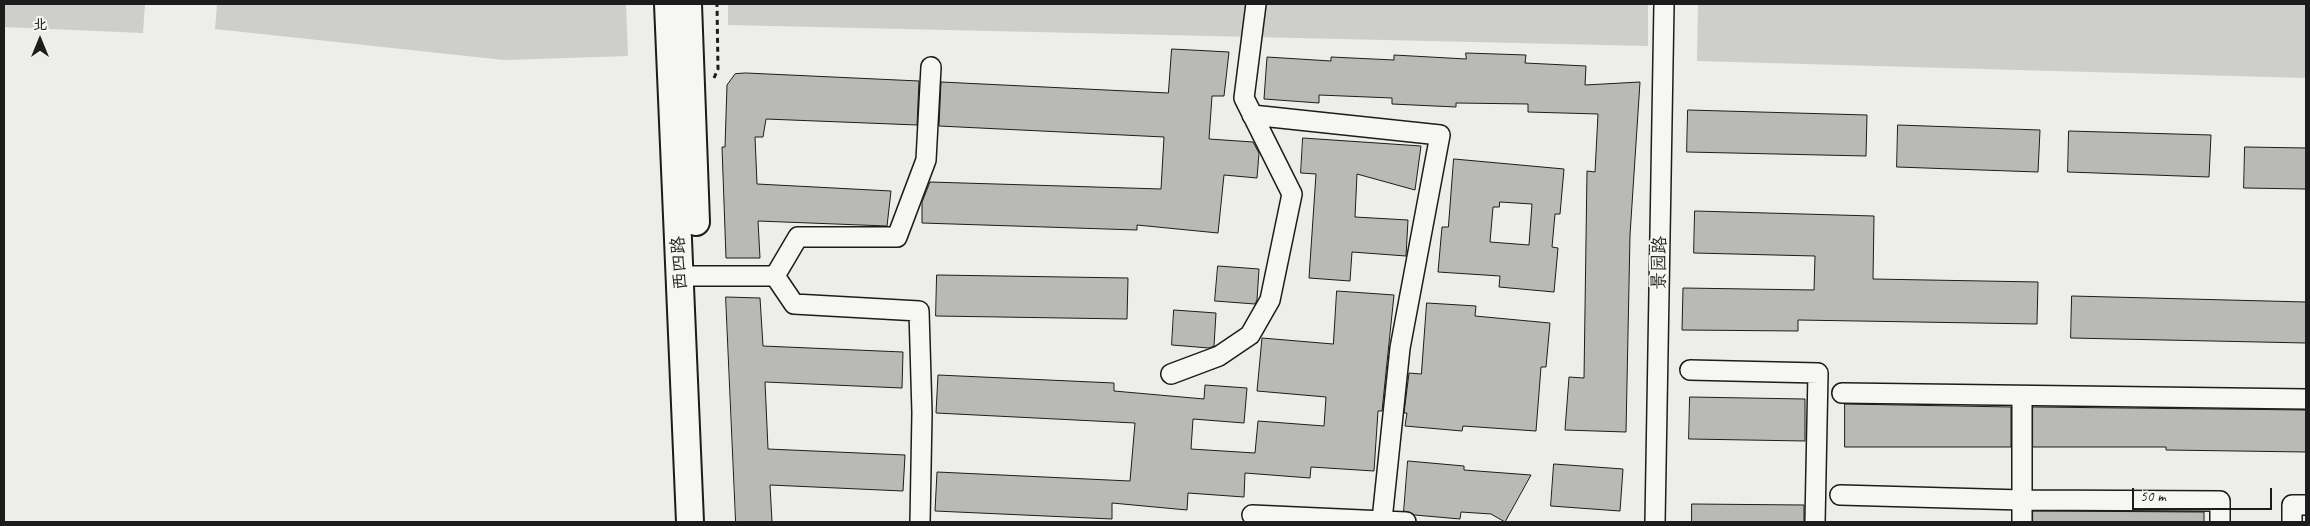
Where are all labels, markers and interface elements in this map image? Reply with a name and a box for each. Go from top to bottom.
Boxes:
north arrow [15,15,65,65]
text: 北 [33,16,47,33]
street label: 西四路 [668,235,692,291]
street label: 景园路 [1649,236,1671,290]
scale bar [2135,478,2275,510]
text: 50 m [2140,487,2166,506]

